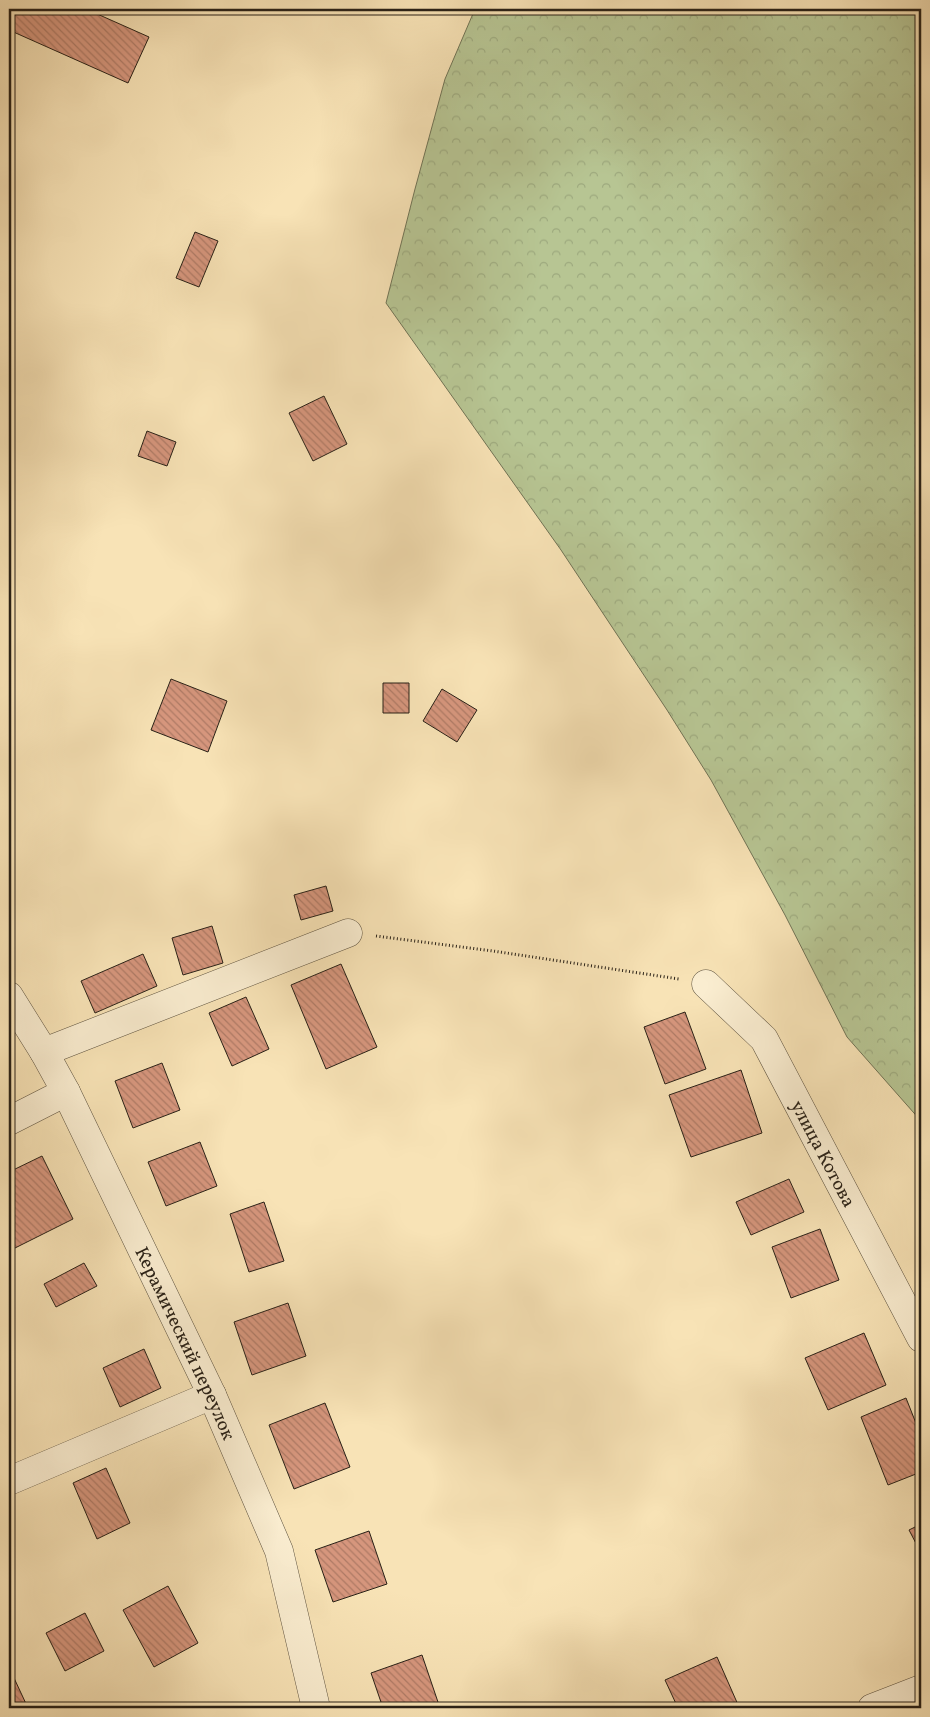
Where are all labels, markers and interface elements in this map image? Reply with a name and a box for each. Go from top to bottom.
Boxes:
street label: улица Котова [783,1096,861,1212]
street label: Керамический переулок [127,1243,241,1445]

